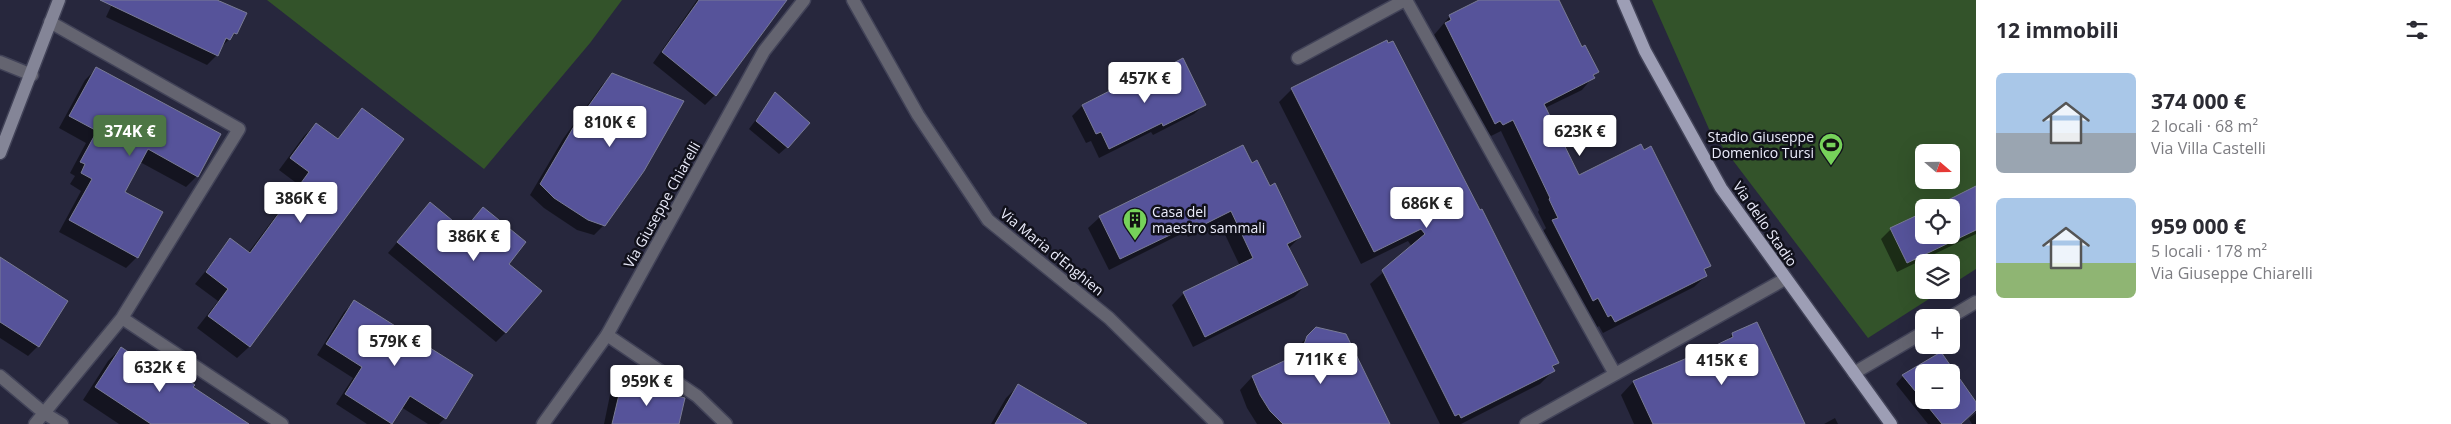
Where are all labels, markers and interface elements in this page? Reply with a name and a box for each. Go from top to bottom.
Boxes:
text: 12 immobili [1996,16,2119,44]
icon: filters [2403,16,2431,44]
pin: 457K € [1104,62,1186,104]
text: 457K € [1119,67,1171,89]
text: 374 000 € [2151,87,2246,115]
icon: home [2036,93,2096,153]
pin: 810K € [569,106,651,148]
text: 810K € [584,111,636,133]
pin: 374K € [89,114,171,157]
pin: 623K € [1539,114,1621,157]
text: 2 locali · 68 m² [2151,115,2258,137]
text: 374K € [104,120,156,142]
text: 623K € [1554,120,1606,142]
place label: Stadio Giuseppe Domenico Tursi [1708,127,1814,162]
sports icon: Stadio Giuseppe Domenico Tursi [1818,132,1844,166]
text: Via Villa Castelli [2151,137,2266,159]
street label: Via Giuseppe Chiarelli [619,138,704,271]
north arrow [1915,144,1960,189]
map controls [1915,144,1960,409]
street label: Via dello Stadio [1729,177,1802,270]
pin: 386K € [260,182,342,224]
pin: 686K € [1386,186,1468,229]
text: 386K € [275,187,327,209]
text: 686K € [1401,192,1453,214]
button: locate [1915,199,1960,244]
place label: Casa del maestro sammali [1152,202,1265,237]
street label: Via Maria d'Enghien [996,204,1108,299]
building icon: Casa del maestro sammali [1122,207,1148,241]
text: 959 000 € [2151,212,2246,240]
icon: home [2036,218,2096,278]
pin: 386K € [433,220,515,262]
text: 386K € [448,225,500,247]
text: 5 locali · 178 m² [2151,240,2267,262]
button: layers [1915,254,1960,299]
text: Via Giuseppe Chiarelli [2151,262,2313,284]
button: + [1915,309,1960,354]
pin: 579K € [354,324,436,367]
text: 579K € [369,330,421,352]
pin: 711K € [1280,342,1362,385]
pin: 415K € [1681,344,1763,386]
text: 711K € [1295,348,1347,370]
text: 415K € [1696,349,1748,371]
pin: 632K € [119,350,201,393]
text: 632K € [134,356,186,378]
pin: 959K € [606,364,688,407]
button: − [1915,364,1960,409]
text: 959K € [621,370,673,392]

